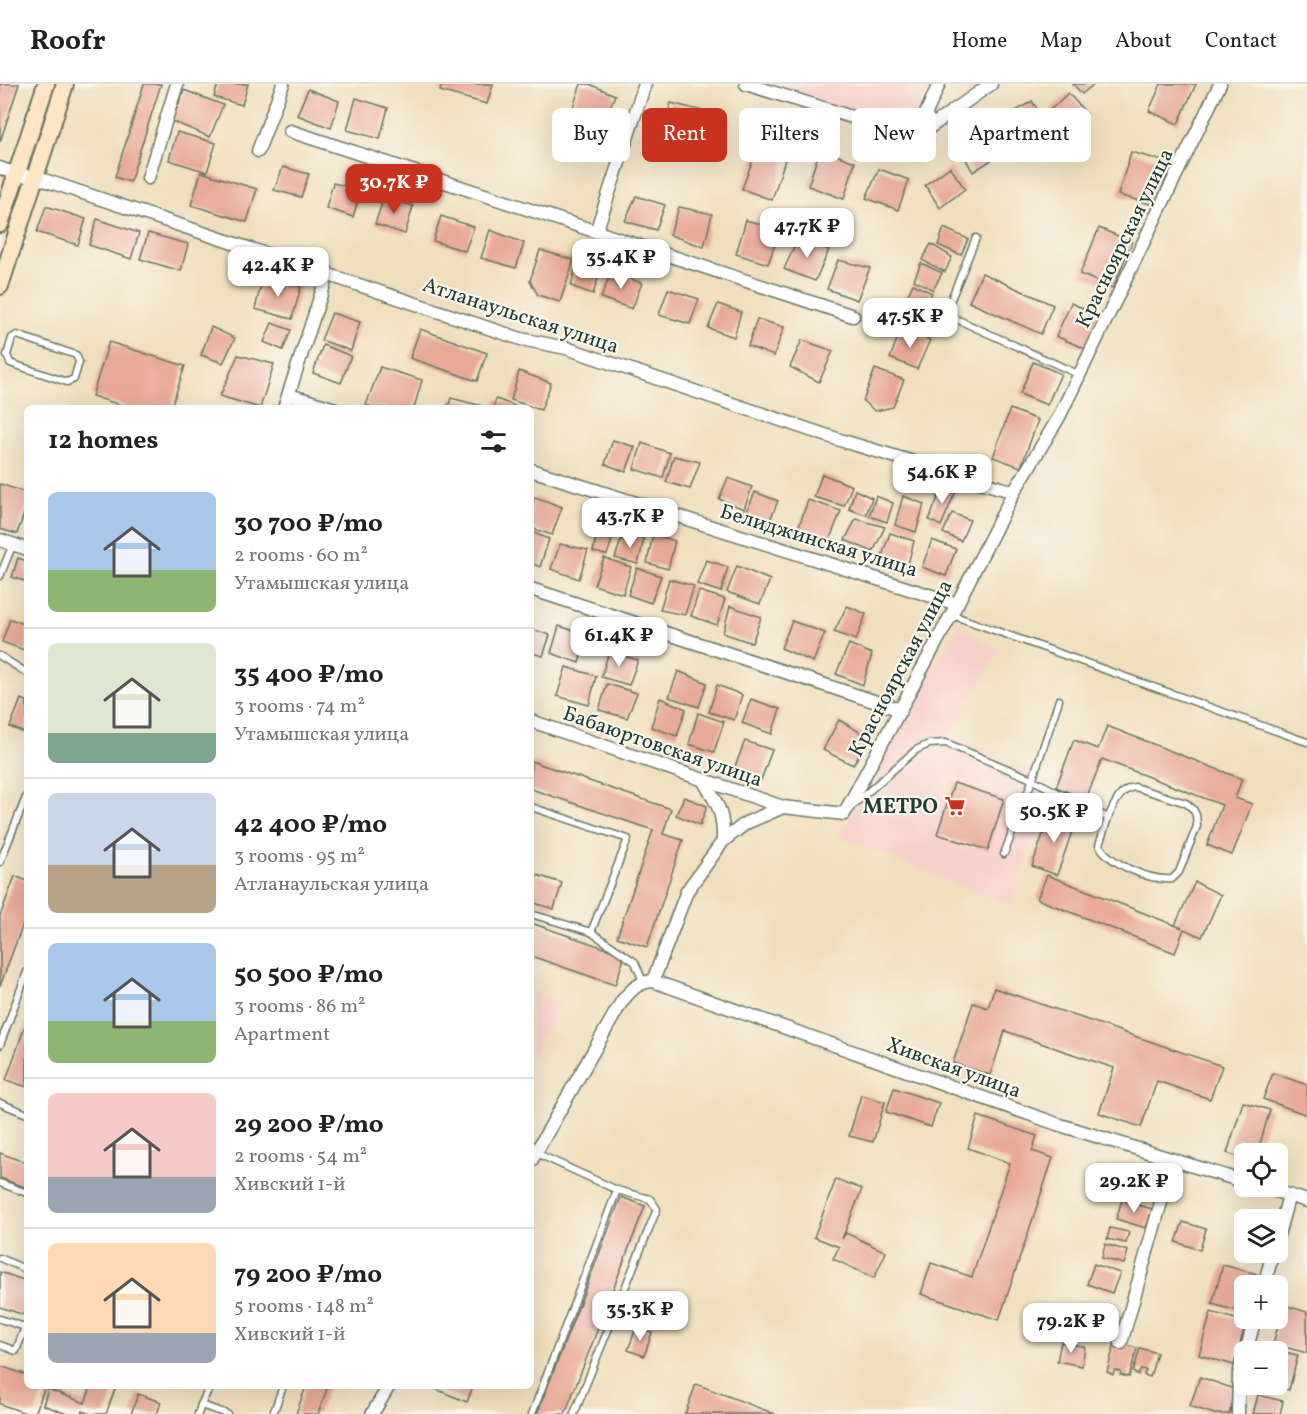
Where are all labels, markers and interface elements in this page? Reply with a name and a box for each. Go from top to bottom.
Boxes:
text: Roofr [30,22,105,61]
text: Home [952,27,1007,56]
text: Map [1040,27,1082,56]
text: About [1115,27,1172,56]
text: Contact [1205,27,1277,56]
chip: Buy [552,108,630,162]
chip: Rent [642,108,727,162]
chip: Filters [739,108,840,162]
chip: New [852,108,936,162]
chip: Apartment [948,108,1091,162]
street label: Красноярская улица [1069,144,1182,334]
pin: 30.7K ₽ [339,164,449,215]
text: 30.7K ₽ [359,169,429,197]
pin: 47.7K ₽ [752,208,862,259]
text: 47.7K ₽ [774,213,840,241]
pin: 35.4K ₽ [566,239,676,290]
text: 35.4K ₽ [586,244,656,272]
pin: 42.4K ₽ [223,247,333,298]
text: 42.4K ₽ [242,252,314,280]
street label: Атланаульская улица [419,271,622,362]
pin: 47.5K ₽ [855,298,965,349]
text: 47.5K ₽ [877,303,943,331]
text: 12 homes [48,423,159,459]
icon: filters [477,425,510,458]
pin: 54.6K ₽ [887,454,997,505]
text: 54.6K ₽ [907,459,977,487]
pin: 43.7K ₽ [575,498,685,549]
street label: Белиджинская улица [716,498,921,585]
text: 43.7K ₽ [596,503,664,531]
text: 30 700 ₽/mo [234,506,383,542]
icon: home [96,516,168,588]
text: 2 rooms · 60 m² [234,542,368,570]
text: Утамышская улица [234,570,409,598]
street label: Красноярская улица [842,575,960,762]
pin: 61.4K ₽ [564,617,674,668]
text: 61.4K ₽ [584,622,654,650]
text: 35 400 ₽/mo [234,657,384,693]
icon: home [96,667,168,739]
text: 3 rooms · 74 m² [234,693,365,721]
street label: Бабаюртовская улица [559,700,766,795]
text: Утамышская улица [234,721,409,749]
place label: МЕТРО [863,793,938,822]
pin: 50.5K ₽ [999,793,1109,844]
supermarket icon: МЕТРО [943,794,967,818]
text: 50.5K ₽ [1019,798,1089,826]
text: 42 400 ₽/mo [234,807,387,843]
icon: home [96,817,168,889]
text: 3 rooms · 95 m² [234,843,365,871]
text: Атланаульская улица [234,871,429,899]
text: 50 500 ₽/mo [234,957,383,993]
icon: home [96,967,168,1039]
text: 3 rooms · 86 m² [234,993,365,1021]
text: Apartment [234,1021,330,1049]
street label: Хивская улица [882,1031,1025,1106]
text: 29 200 ₽/mo [234,1107,384,1143]
icon: home [96,1117,168,1189]
text: 2 rooms · 54 m² [234,1143,367,1171]
map controls [1234,1143,1288,1395]
button: locate [1234,1143,1288,1197]
pin: 29.2K ₽ [1079,1163,1189,1214]
text: 29.2K ₽ [1099,1168,1169,1196]
text: Хивский 1-й [234,1171,345,1199]
button: layers [1234,1209,1288,1263]
text: 79 200 ₽/mo [234,1257,382,1293]
icon: home [96,1267,168,1339]
button: + [1234,1275,1288,1329]
pin: 35.3K ₽ [585,1291,695,1342]
text: 5 rooms · 148 m² [234,1293,374,1321]
text: 35.3K ₽ [606,1296,674,1324]
pin: 79.2K ₽ [1016,1303,1126,1354]
text: 79.2K ₽ [1037,1308,1105,1336]
text: Хивский 1-й [234,1321,345,1349]
button: − [1234,1341,1288,1395]

